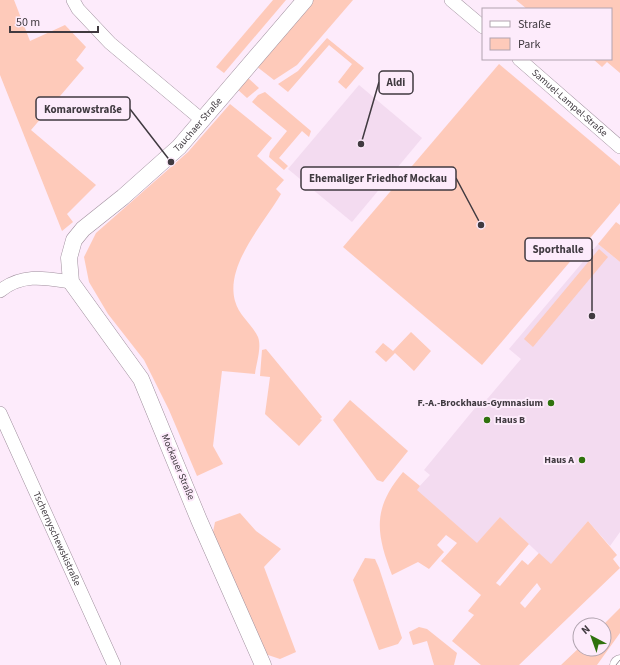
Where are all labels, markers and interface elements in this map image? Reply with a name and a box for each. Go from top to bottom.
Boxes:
scale bar [10,8,98,34]
legend [482,8,612,60]
text: 50 m [16,14,40,31]
text: Straße [518,16,551,33]
text: Park [518,36,540,53]
street label: Samuel-Lampel-Straße [529,66,611,140]
callout: Aldi [379,71,413,94]
text: Aldi [386,75,405,90]
street label: Tauchaer Straße [171,94,225,156]
callout: Komarowstraße [36,97,130,120]
text: Komarowstraße [44,102,122,117]
callout: Ehemaliger Friedhof Mockau [301,167,456,190]
text: Ehemaliger Friedhof Mockau [309,171,447,186]
callout: Sporthalle [525,238,592,261]
text: Sporthalle [532,242,584,257]
place label: F.-A.-Brockhaus-Gymnasium [418,396,543,410]
marker: F.-A.-Brockhaus-Gymnasium [546,398,556,408]
place label: Haus B [495,413,525,427]
marker: Haus B [482,415,492,425]
street label: Mockauer Straße [158,432,198,502]
place label: Haus A [544,453,574,467]
marker: Haus A [577,455,587,465]
street label: Tschernyschewskistraße [29,489,84,588]
north arrow [572,617,612,657]
text: N [578,622,593,638]

